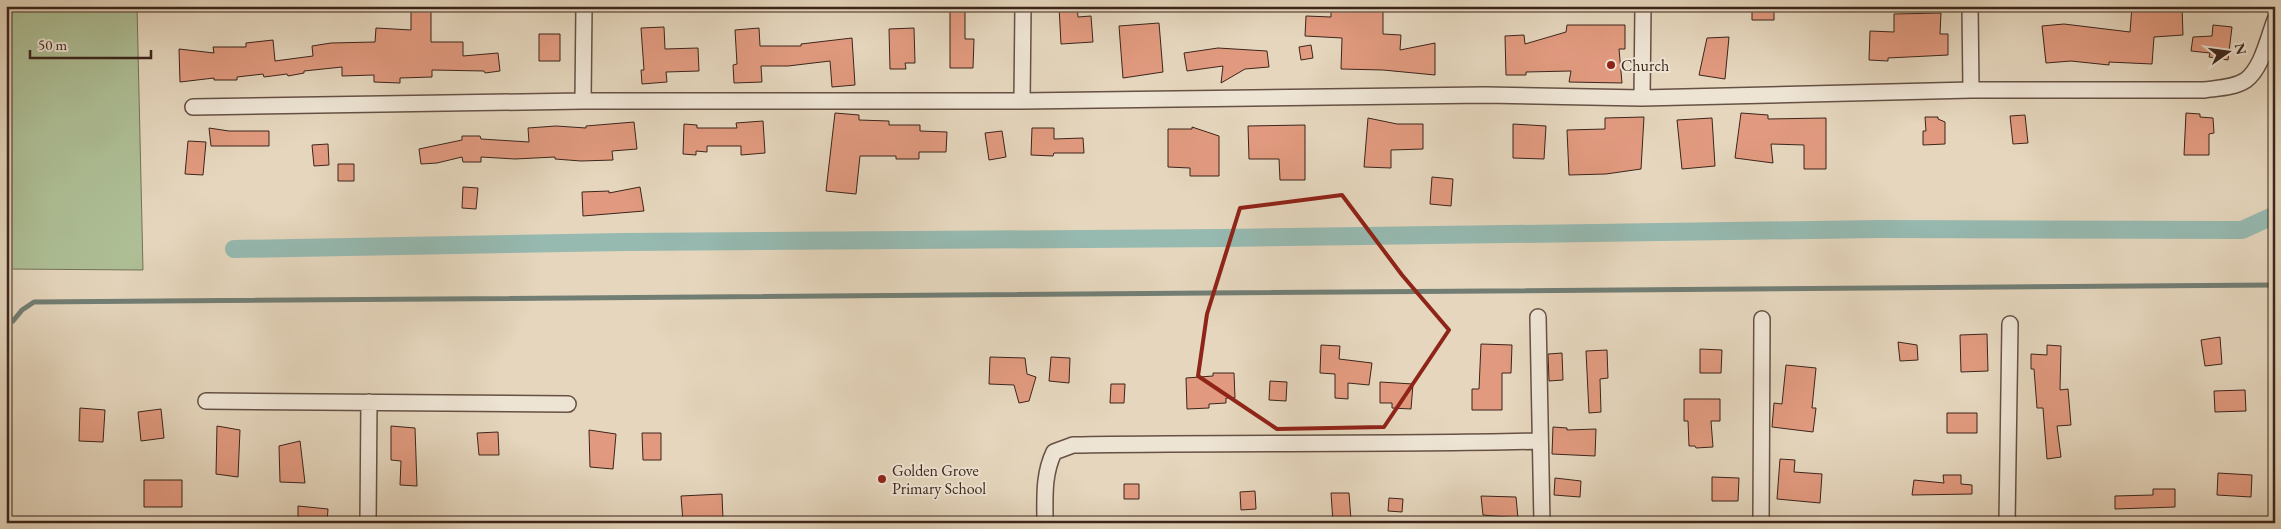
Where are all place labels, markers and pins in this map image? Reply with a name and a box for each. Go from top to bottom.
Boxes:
place label: Church [1621,55,1669,76]
marker: Church [1605,59,1617,71]
place label: Golden Grove Primary School [892,460,986,499]
marker: Golden Grove Primary School [876,473,888,485]

